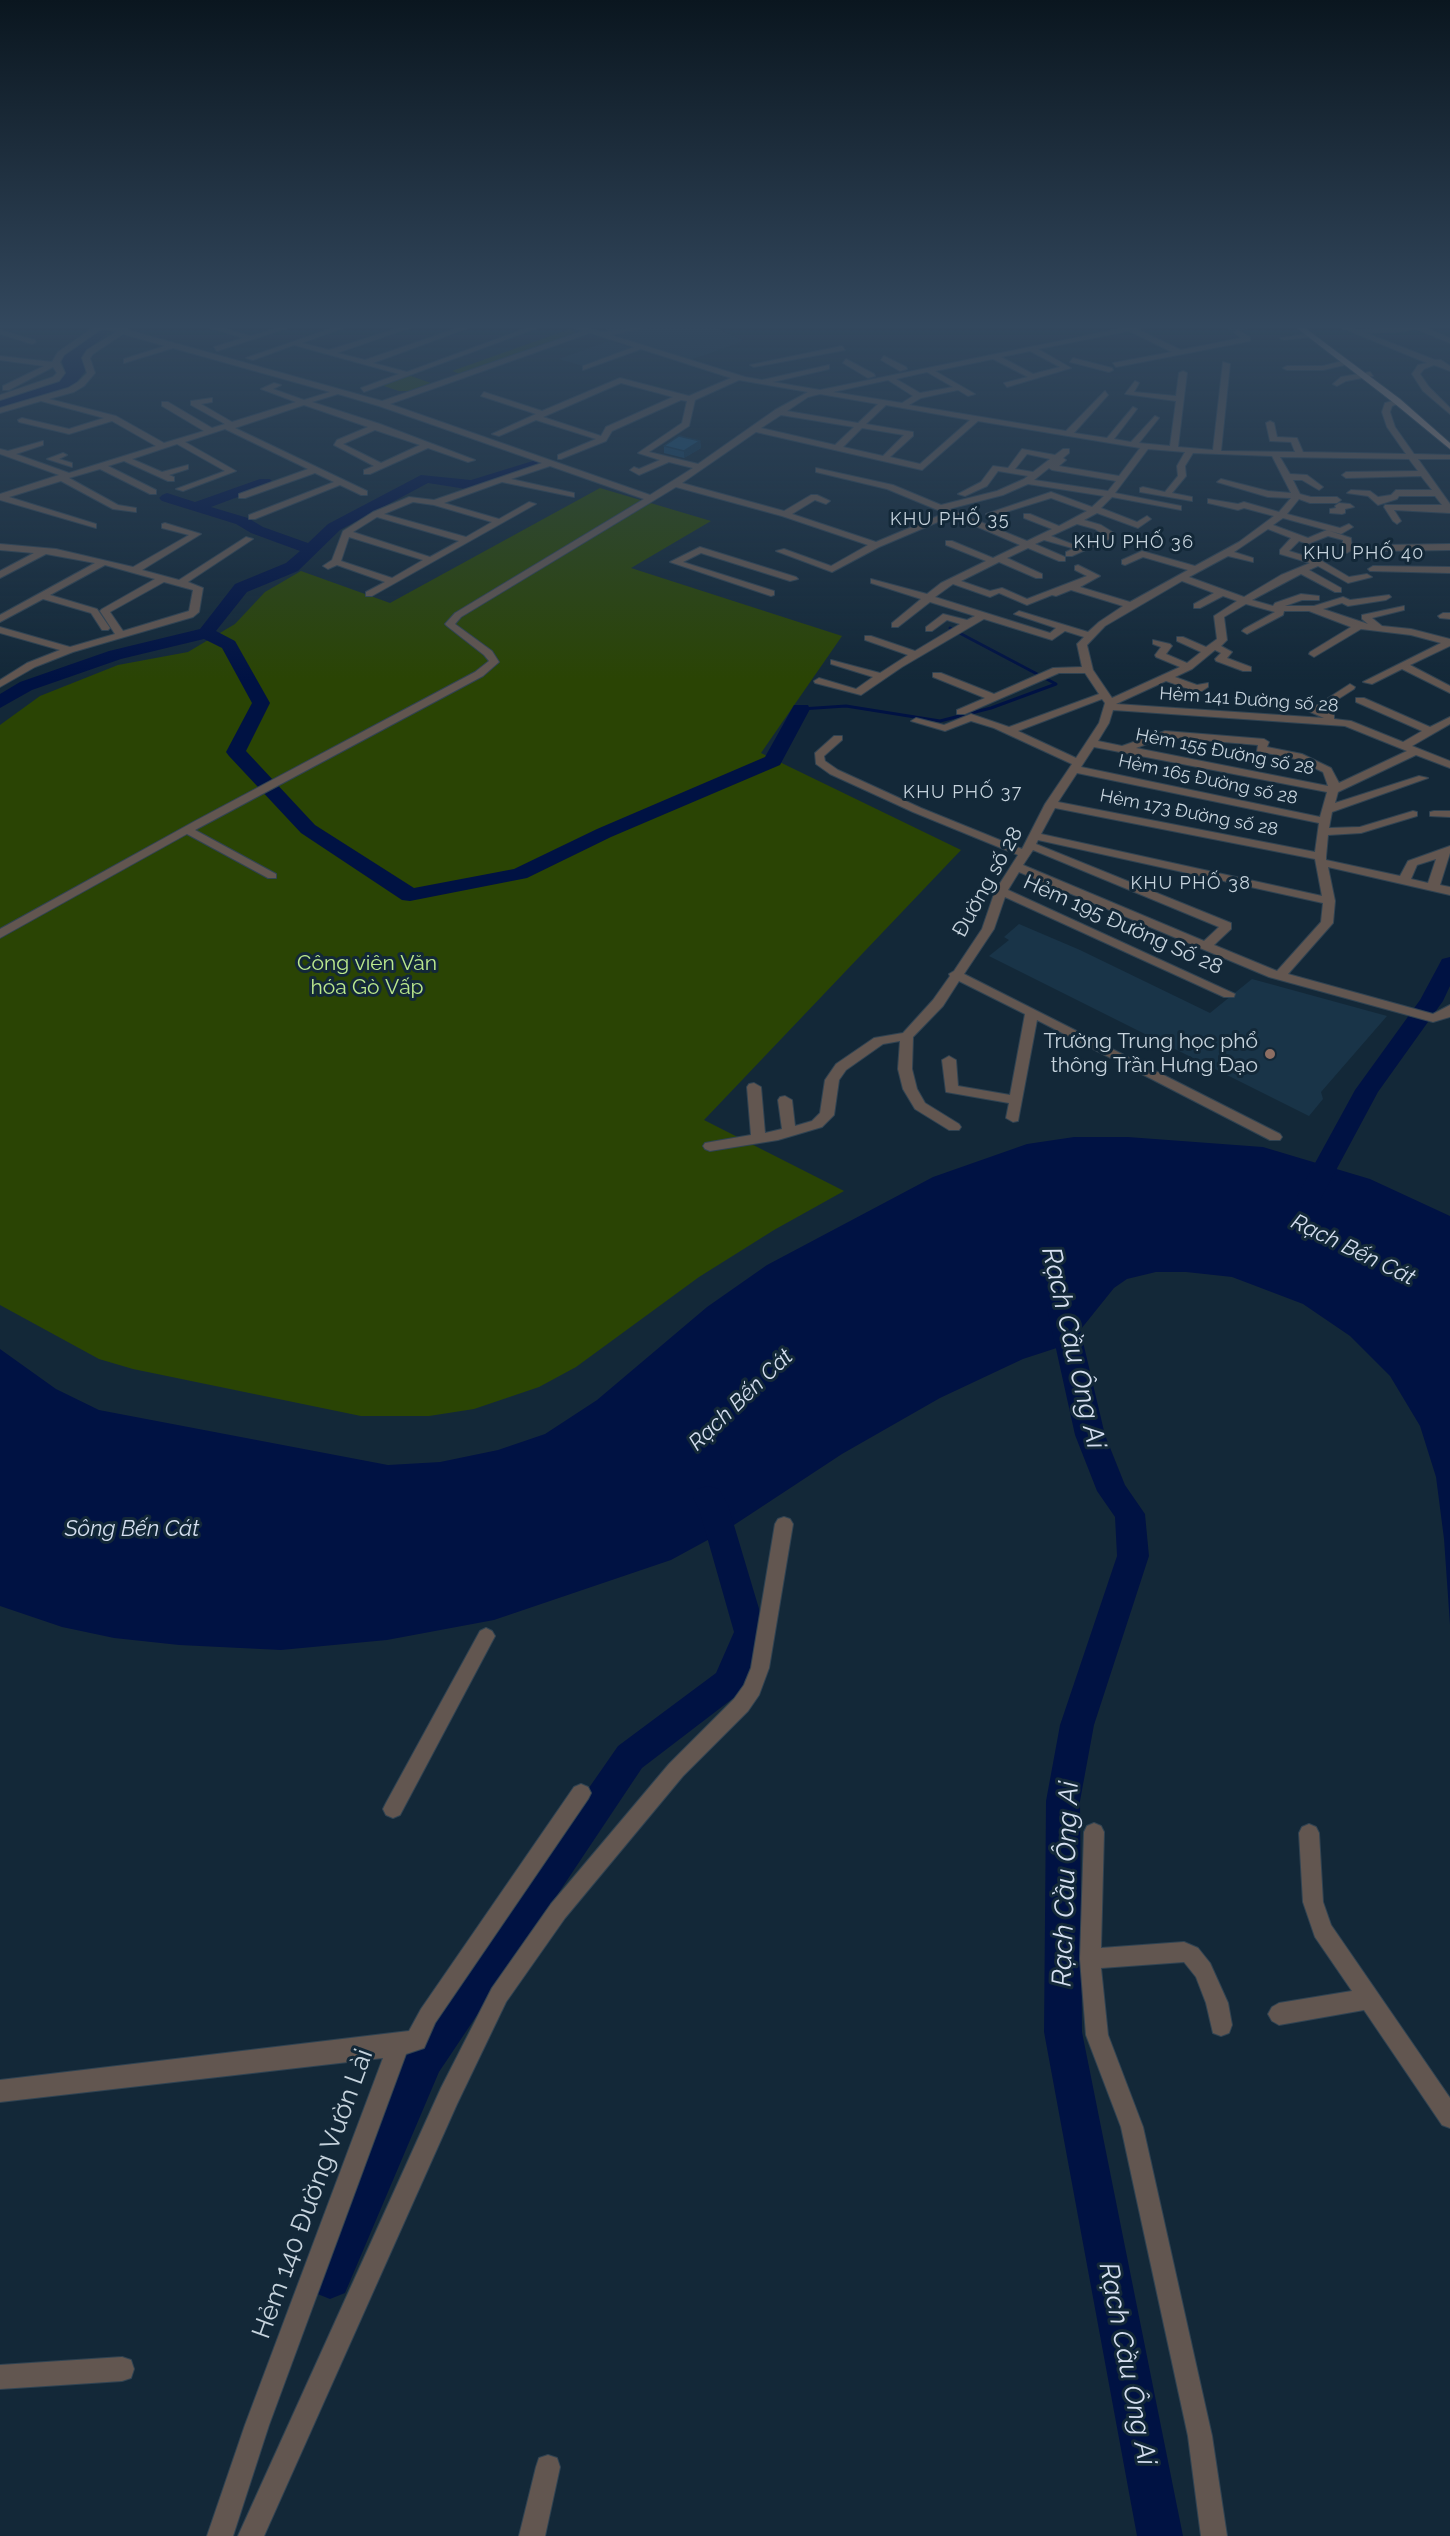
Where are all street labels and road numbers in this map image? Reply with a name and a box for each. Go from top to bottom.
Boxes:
street label: Hẻm 141 Đường số 28 [1159,683,1339,717]
street label: Hẻm 155 Đường số 28 [1134,724,1316,780]
street label: Hẻm 165 Đường số 28 [1116,750,1300,810]
street label: Hẻm 173 Đường số 28 [1098,785,1280,841]
street label: Đường số 28 [947,823,1029,941]
street label: Hẻm 195 Đường Số 28 [1020,870,1226,980]
street label: Hẻm 140 Đường Vườn Lài [246,2045,380,2343]

